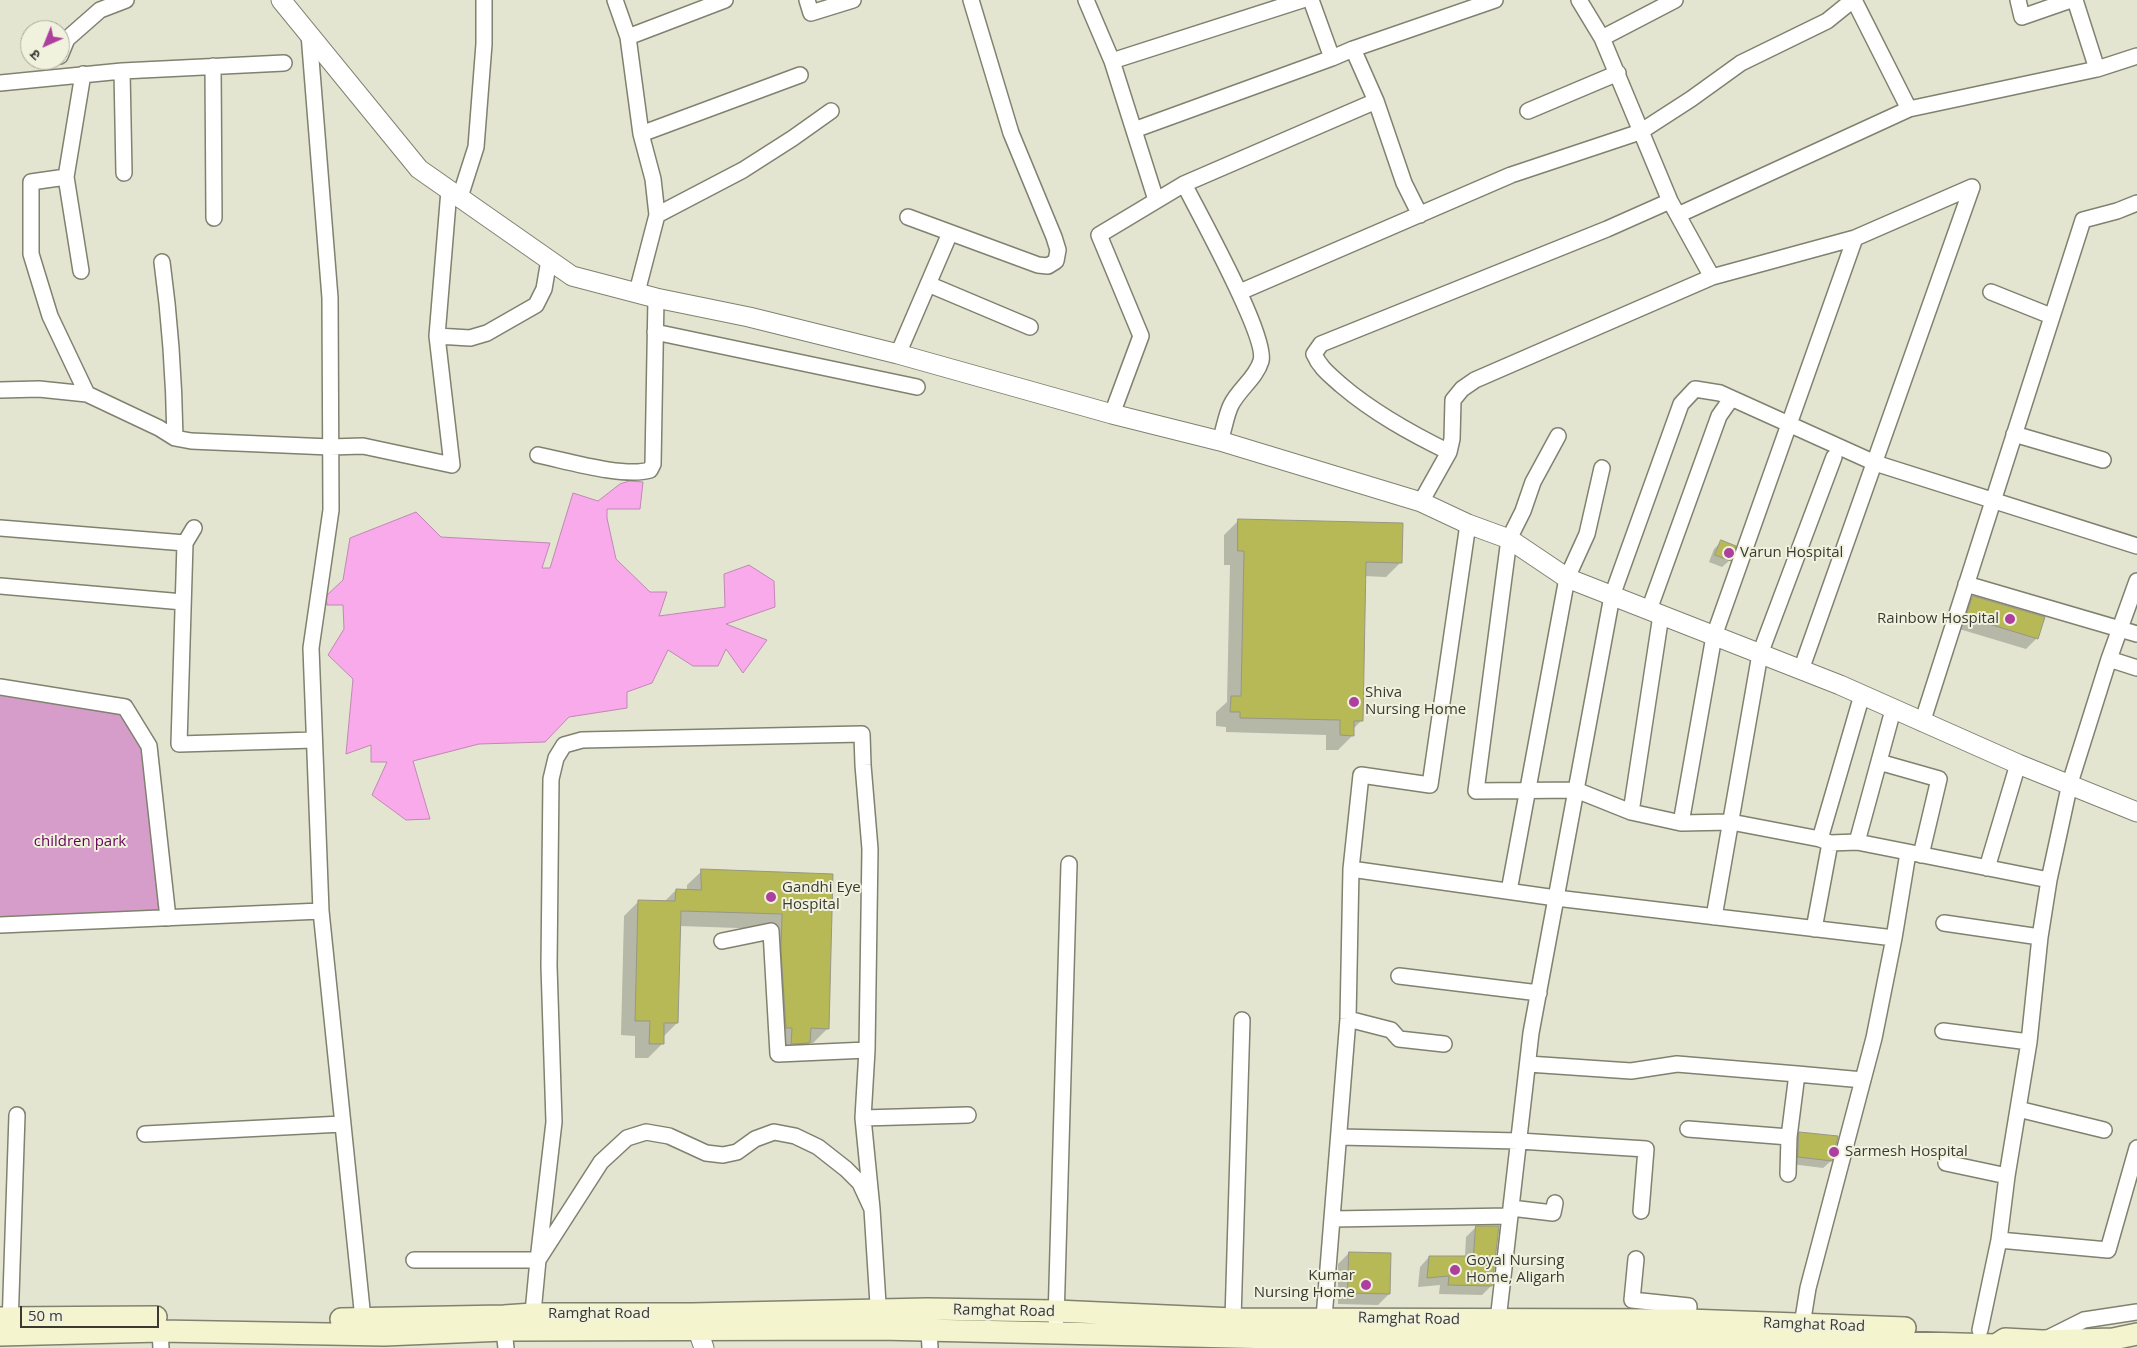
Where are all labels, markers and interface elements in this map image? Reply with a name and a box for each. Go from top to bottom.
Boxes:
north arrow [20,20,70,70]
text: उ [25,46,44,65]
place label: Varun Hospital [1740,544,1843,562]
marker: Varun Hospital [1722,546,1736,560]
place label: Rainbow Hospital [1877,610,1999,628]
marker: Rainbow Hospital [2003,612,2017,626]
place label: Shiva Nursing Home [1365,684,1466,719]
marker: Shiva Nursing Home [1347,695,1361,709]
park label: children park [34,833,126,851]
place label: Gandhi Eye Hospital [782,879,861,914]
marker: Gandhi Eye Hospital [764,890,778,904]
place label: Sarmesh Hospital [1845,1143,1968,1161]
marker: Sarmesh Hospital [1827,1145,1841,1159]
place label: Goyal Nursing Home, Aligarh [1466,1252,1565,1287]
marker: Goyal Nursing Home, Aligarh [1448,1263,1462,1277]
place label: Kumar Nursing Home [1254,1267,1355,1302]
marker: Kumar Nursing Home [1359,1278,1373,1292]
scale bar [22,1296,161,1328]
street label: Ramghat Road [953,1301,1055,1321]
text: 50 m [28,1305,63,1325]
street label: Ramghat Road [548,1305,650,1323]
street label: Ramghat Road [1358,1309,1460,1329]
street label: Ramghat Road [1763,1314,1865,1336]

